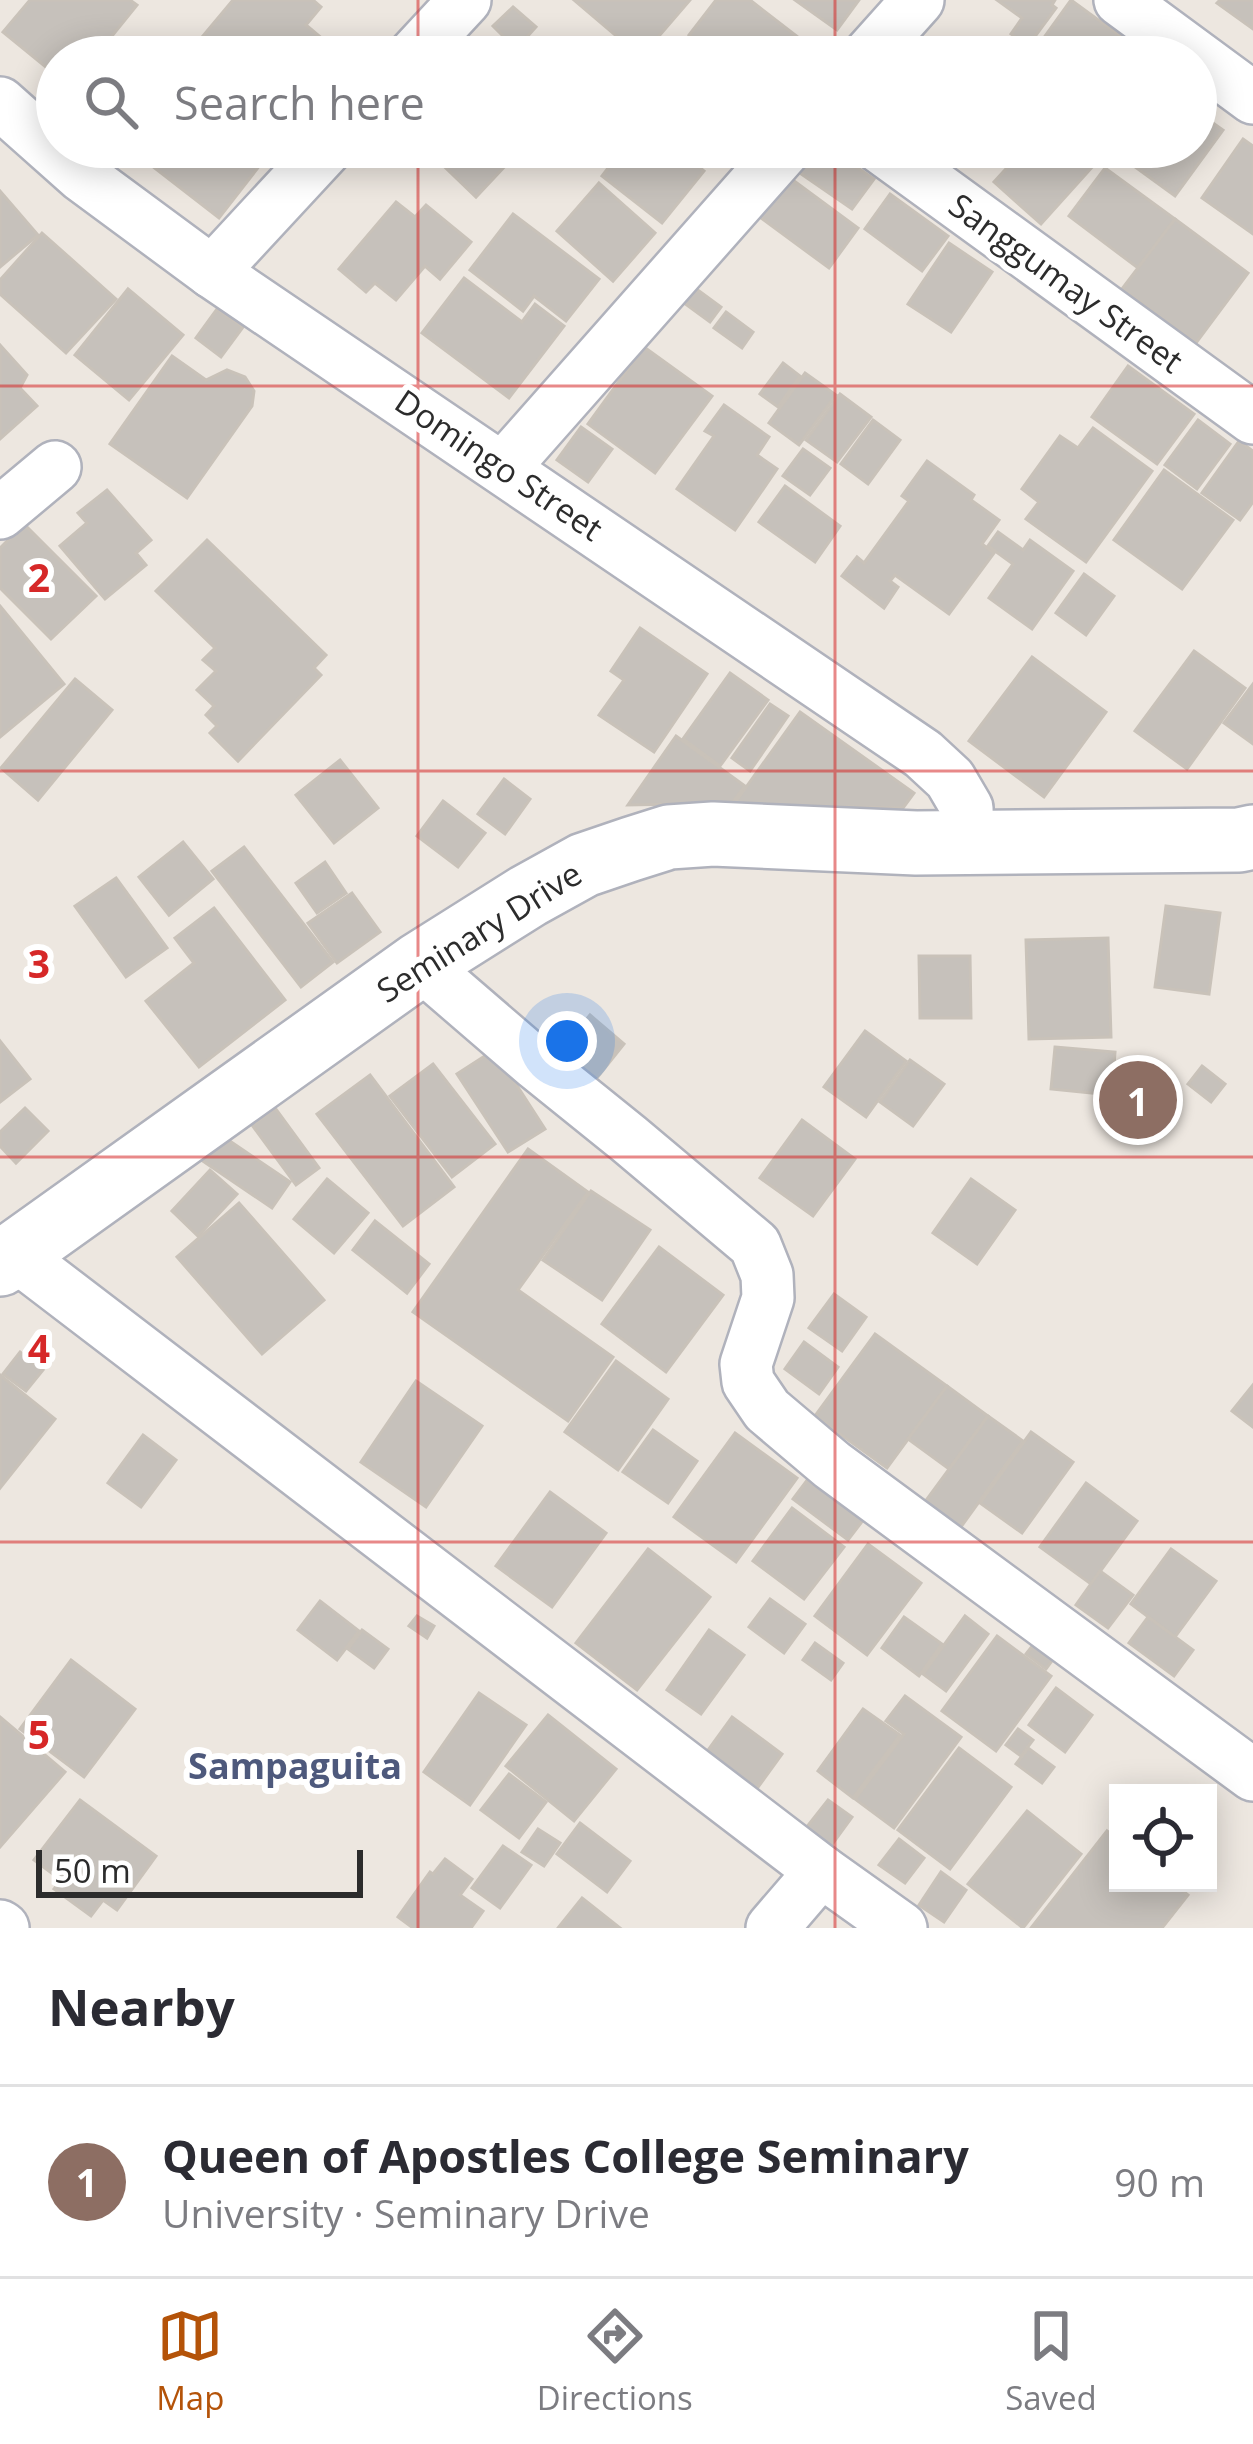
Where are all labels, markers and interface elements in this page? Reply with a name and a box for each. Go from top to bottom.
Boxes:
search box [36,36,1217,168]
icon: search [78,69,144,135]
text: Search here [174,72,425,133]
street label: Sanggumay Street [940,182,1192,383]
street label: Domingo Street [387,378,612,551]
text: 2 [28,550,50,603]
street label: Seminary Drive [368,851,590,1013]
text: 3 [28,936,50,989]
your location [537,1011,597,1071]
pin: 1 [1099,1055,1177,1145]
text: 4 [28,1321,50,1374]
text: 5 [28,1707,50,1760]
district label: Sampaguita [188,1741,402,1790]
map controls [1109,1784,1217,1892]
button: locate [1109,1784,1217,1892]
scale bar [36,1844,363,1897]
text: 50 m [54,1848,131,1893]
text: Nearby [48,1971,235,2041]
text: Queen of Apostles College Seminary [162,2125,969,2186]
text: 1 [76,2155,98,2208]
text: 90 m [1114,2155,1205,2208]
text: University · Seminary Drive [162,2186,650,2239]
tab: Map [156,2303,224,2420]
tab: Directions [537,2303,693,2420]
tab: Saved [1005,2303,1097,2420]

